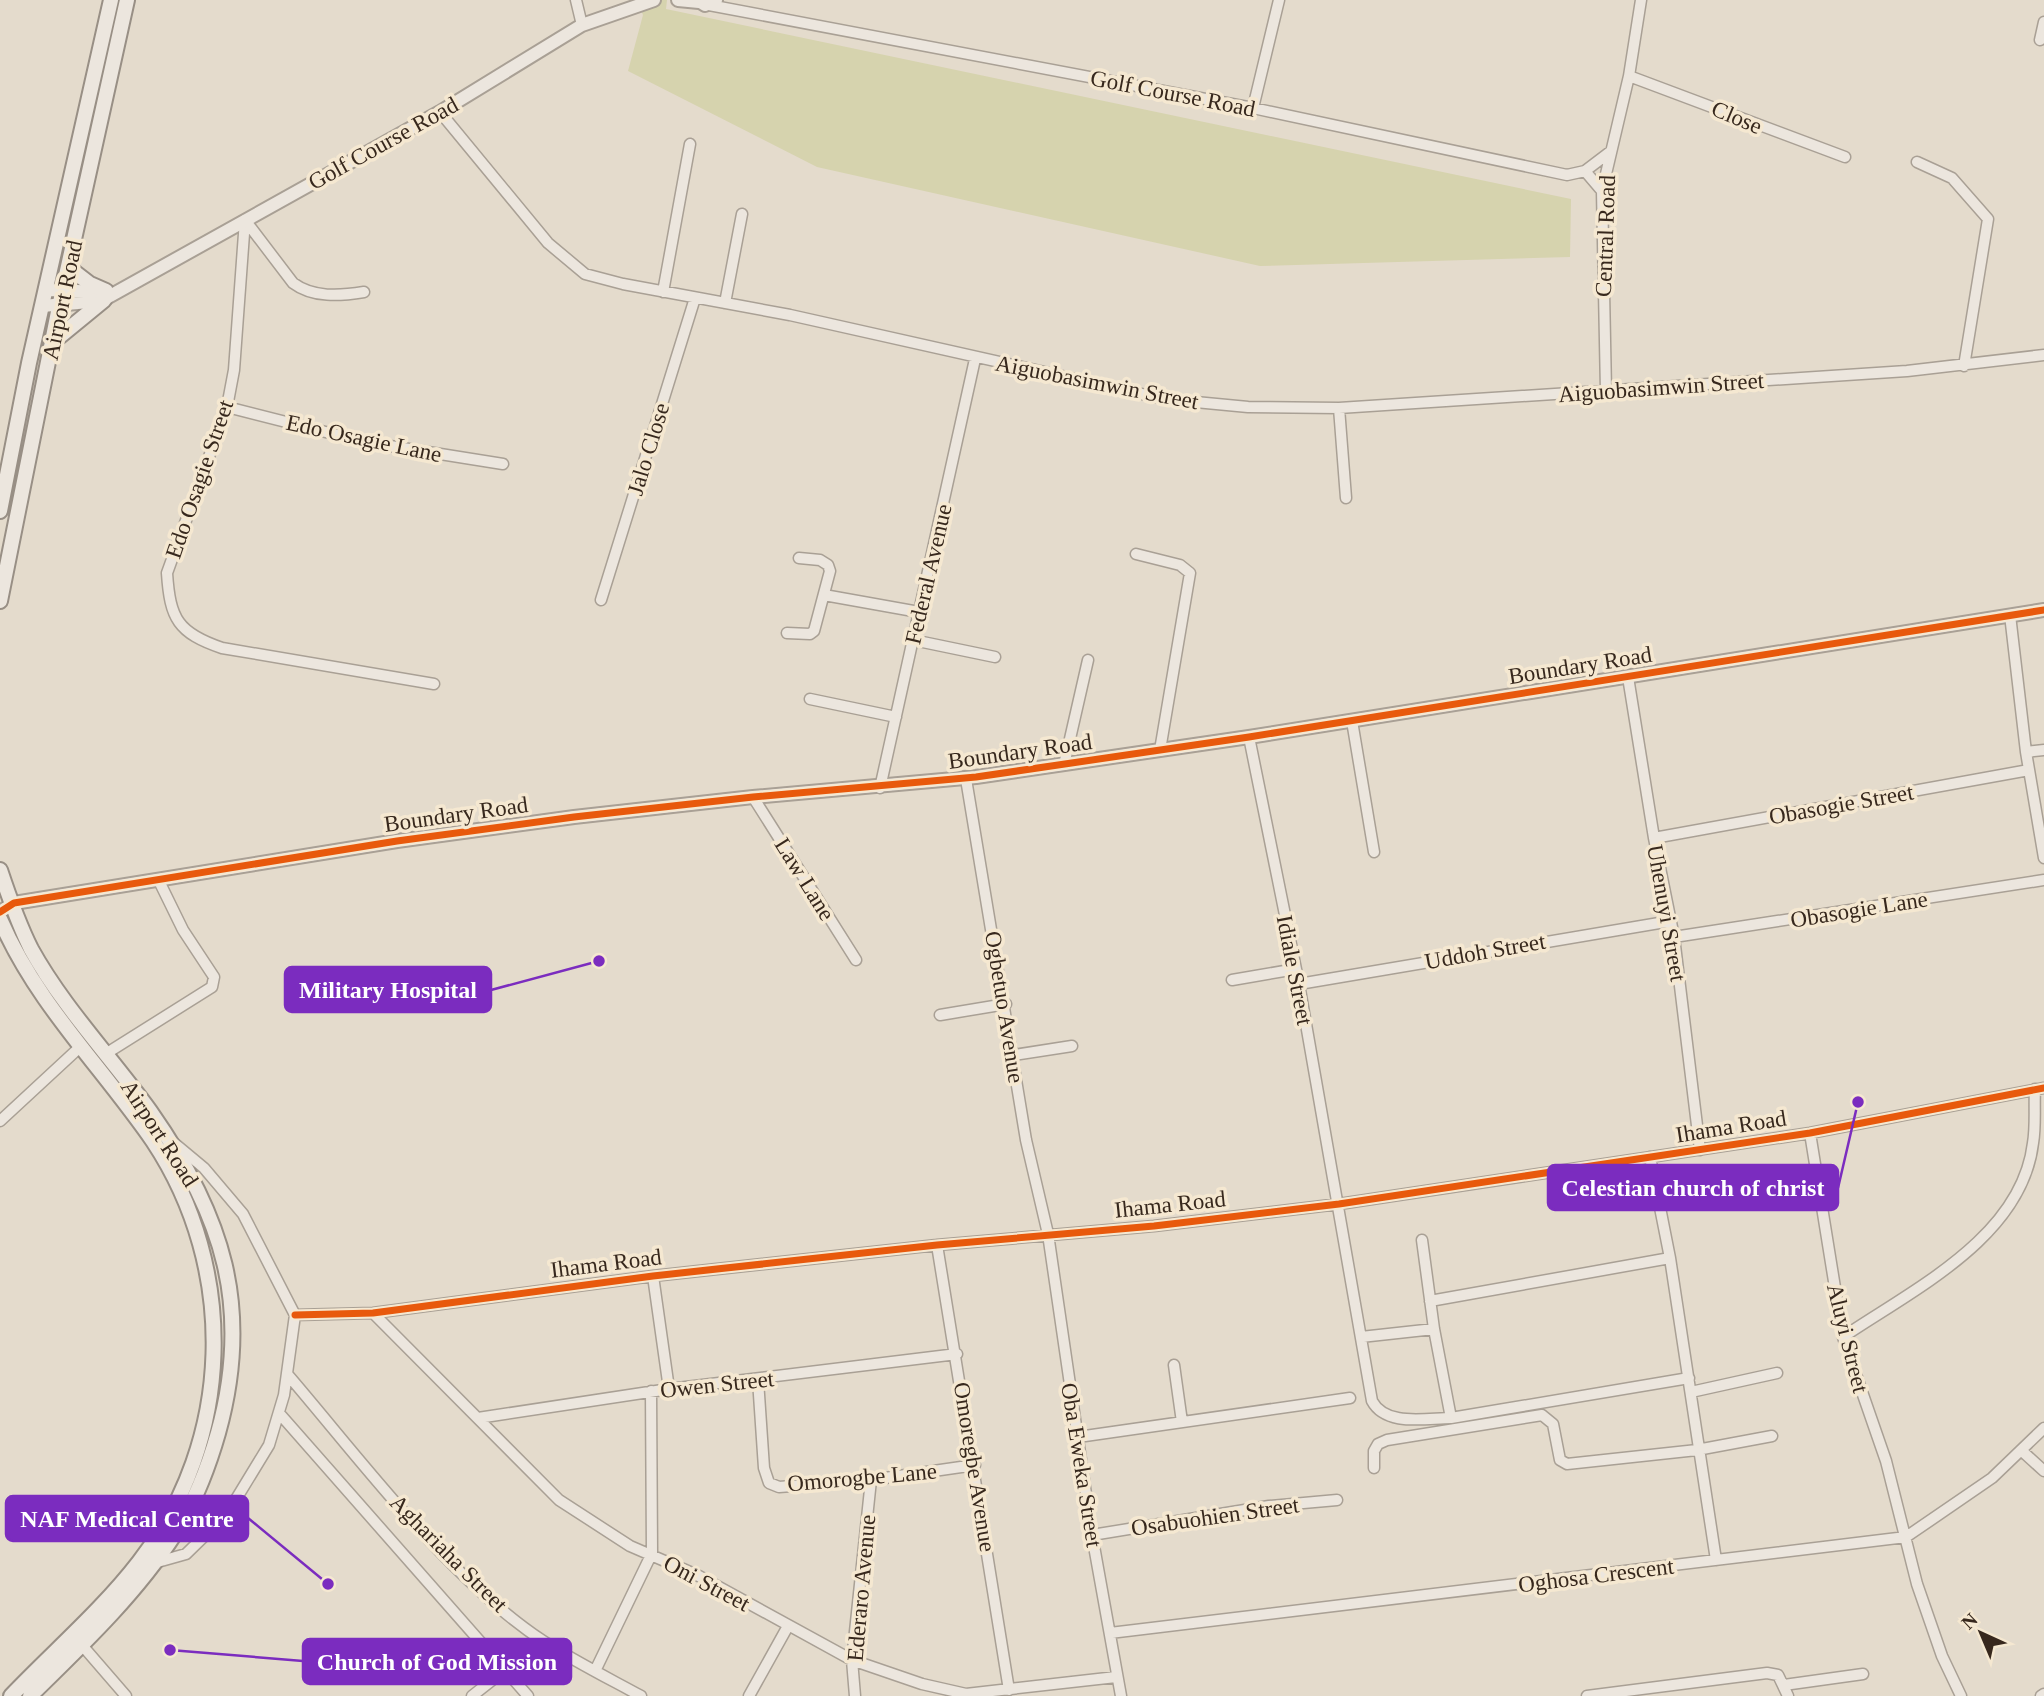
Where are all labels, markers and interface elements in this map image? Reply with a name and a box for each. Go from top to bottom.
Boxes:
street label: Golf Course Road [1088,65,1258,122]
street label: Golf Course Road [304,92,463,195]
street label: Close [1708,96,1766,139]
street label: Central Road [1591,174,1620,297]
street label: Airport Road [38,237,88,362]
street label: Aiguobasimwin Street [993,351,1201,415]
street label: Aiguobasimwin Street [1557,368,1765,407]
street label: Edo Osagie Street [161,396,239,562]
street label: Jalo Close [623,400,674,498]
street label: Edo Osagie Lane [284,410,444,467]
street label: Federal Avenue [900,501,957,647]
street label: Boundary Road [1507,642,1654,689]
street label: Boundary Road [947,729,1094,774]
street label: Obasogie Street [1767,779,1916,830]
street label: Boundary Road [383,792,530,837]
street label: Law Lane [769,833,840,925]
street label: Uhenuyi Street [1642,843,1691,984]
street label: Obasogie Lane [1789,886,1929,933]
street label: Idiale Street [1272,913,1318,1028]
street label: Uddoh Street [1423,928,1548,974]
street label: Ogbetuo Avenue [980,929,1029,1085]
callout: Military Hospital [285,967,491,1012]
text: Military Hospital [299,977,477,1003]
street label: Airport Road [116,1075,204,1192]
street label: Ihama Road [1674,1105,1789,1148]
callout: Celestian church of christ [1548,1165,1838,1210]
text: Celestian church of christ [1562,1175,1824,1201]
street label: Ihama Road [1113,1186,1227,1223]
street label: Ihama Road [549,1244,664,1283]
street label: Aluyi Street [1822,1281,1873,1396]
street label: Owen Street [659,1366,776,1403]
street label: Omoregbe Avenue [949,1380,1000,1554]
street label: Oba Eweka Street [1056,1381,1107,1550]
street label: Omorogbe Lane [786,1459,938,1496]
street label: Aghariaha Street [385,1490,513,1617]
street label: Osabuohien Street [1130,1492,1301,1541]
callout: NAF Medical Centre [6,1496,248,1541]
text: NAF Medical Centre [20,1506,234,1532]
street label: Ederaro Avenue [843,1514,880,1662]
street label: Oni Street [659,1550,755,1617]
street label: Oghosa Crescent [1517,1553,1676,1597]
north arrow [1946,1598,2016,1668]
text: N [1957,1609,1982,1633]
callout: Church of God Mission [303,1639,571,1684]
text: Church of God Mission [317,1649,557,1675]

